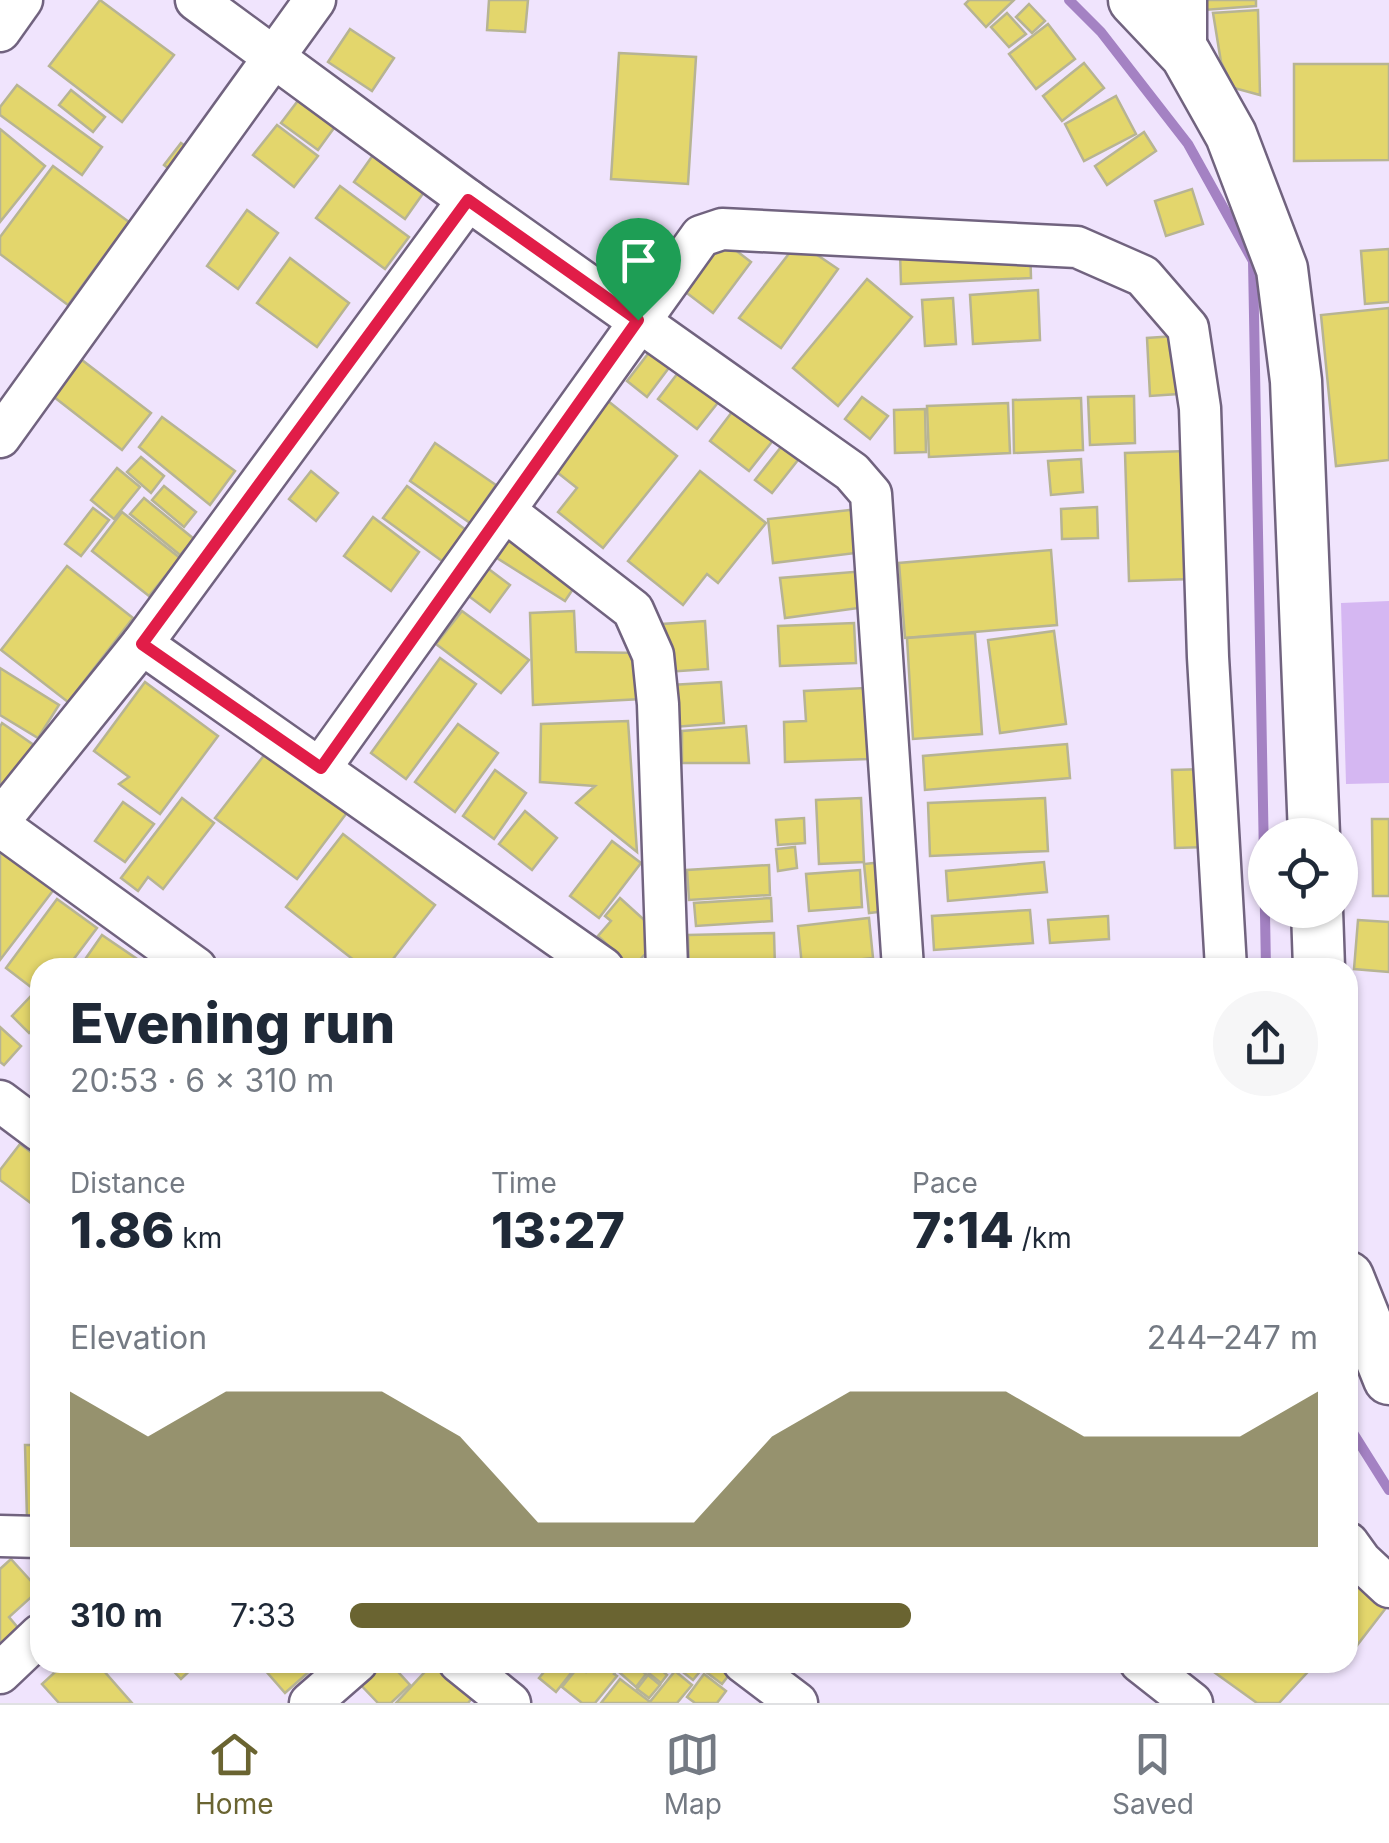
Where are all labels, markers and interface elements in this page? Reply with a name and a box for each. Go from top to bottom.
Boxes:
pin [596,218,681,321]
icon: arrive [611,233,666,288]
map controls [1248,818,1358,928]
button: locate [1248,818,1358,928]
text: Evening run [70,990,395,1056]
button: share [1213,991,1318,1096]
text: 20:53 · 6 × 310 m [70,1061,334,1100]
text: Distance [70,1166,186,1200]
text: Time [491,1166,557,1200]
text: Pace [912,1166,978,1200]
text: 1.86 [70,1200,174,1260]
text: 13:27 [491,1200,625,1260]
text: 7:14 [912,1200,1014,1260]
text: km [174,1221,222,1255]
text: /km [1014,1221,1072,1255]
text: Elevation [70,1318,207,1357]
text: 244–247 m [1147,1318,1318,1357]
text: 310 m [70,1596,163,1635]
text: 7:33 [230,1596,296,1635]
tab: Home [195,1727,274,1821]
tab: Map [664,1727,722,1821]
tab: Saved [1112,1727,1194,1821]

